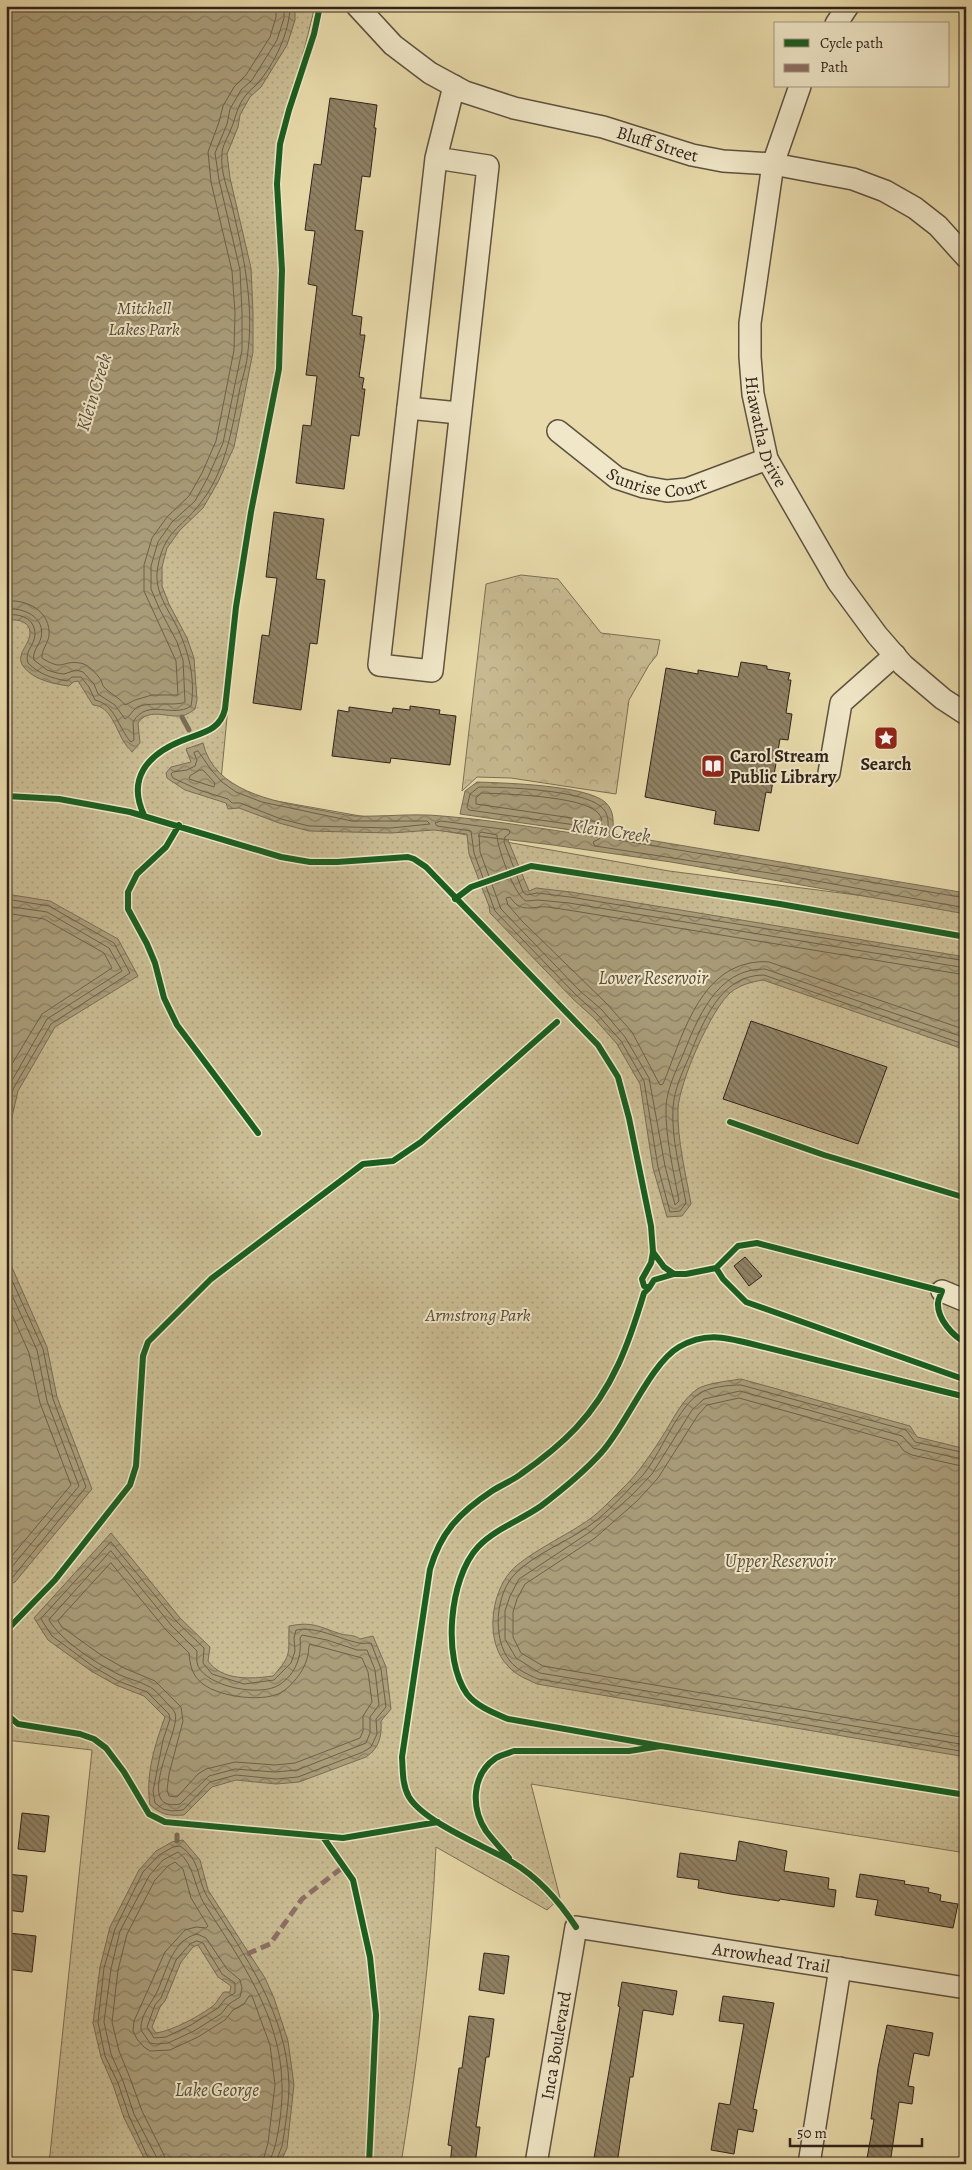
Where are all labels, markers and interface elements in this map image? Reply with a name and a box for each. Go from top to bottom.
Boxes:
legend [774,22,950,88]
text: Cycle path [820,33,883,53]
text: Path [820,57,848,77]
street label: Bluff Street [614,120,700,168]
park label: Mitchell Lakes Park [108,296,180,341]
water label: Klein Creek [70,350,118,434]
street label: Hiawatha Drive [740,375,793,492]
street label: Sunrise Court [601,462,710,503]
place icon: Search [873,725,899,751]
place label: Carol Stream Public Library [730,744,837,789]
place label: Search [860,752,912,776]
library icon: Carol Stream Public Library [700,753,726,779]
water label: Klein Creek [569,813,652,849]
water label: Lower Reservoir [598,965,709,991]
park label: Armstrong Park [425,1303,530,1327]
water label: Upper Reservoir [725,1548,837,1574]
street label: Arrowhead Trail [710,1936,832,1979]
street label: Inca Boulevard [535,1989,577,2102]
water label: Lake George [175,2077,259,2103]
scale bar [790,2115,922,2147]
text: 50 m [797,2123,827,2143]

